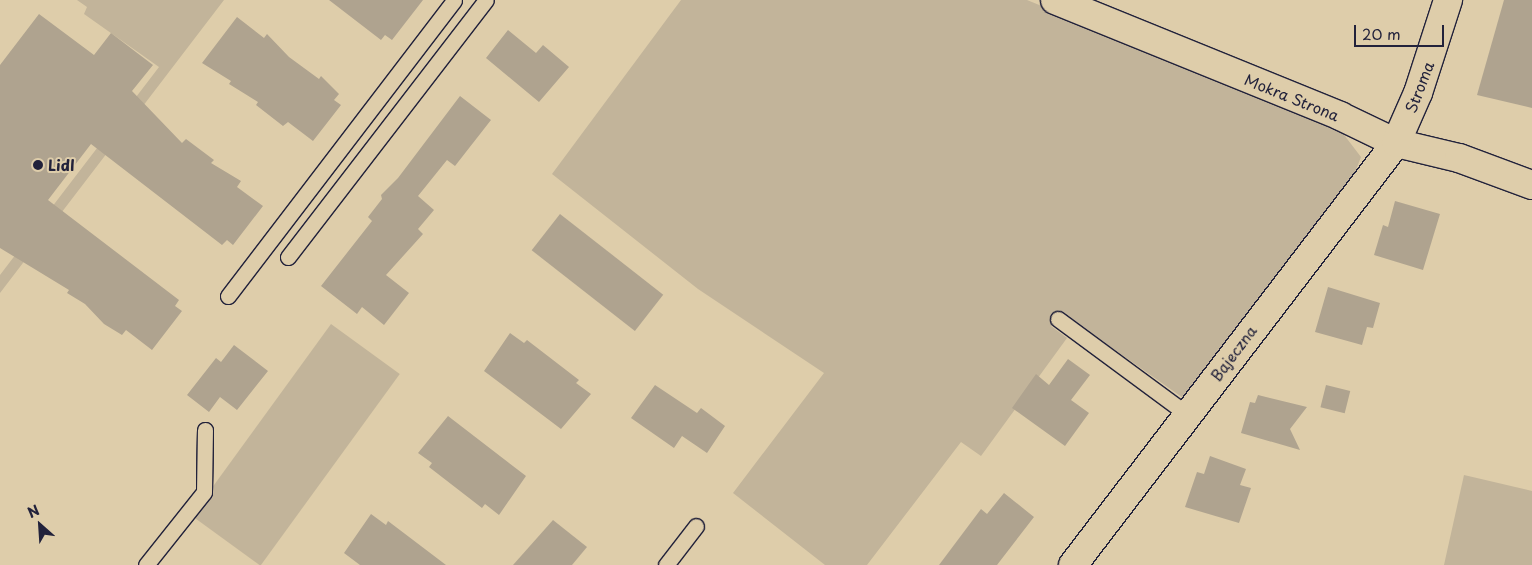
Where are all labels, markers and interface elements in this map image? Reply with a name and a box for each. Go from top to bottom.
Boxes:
scale bar [1357,15,1447,47]
text: 20 m [1362,22,1401,45]
street label: Stroma [1401,59,1437,115]
street label: Mokra Strona [1242,70,1342,124]
place label: Lidl [48,156,75,174]
marker: Lidl [32,159,44,171]
street label: Bajeczna [1206,322,1260,384]
text: N [24,499,43,523]
north arrow [15,500,65,550]

